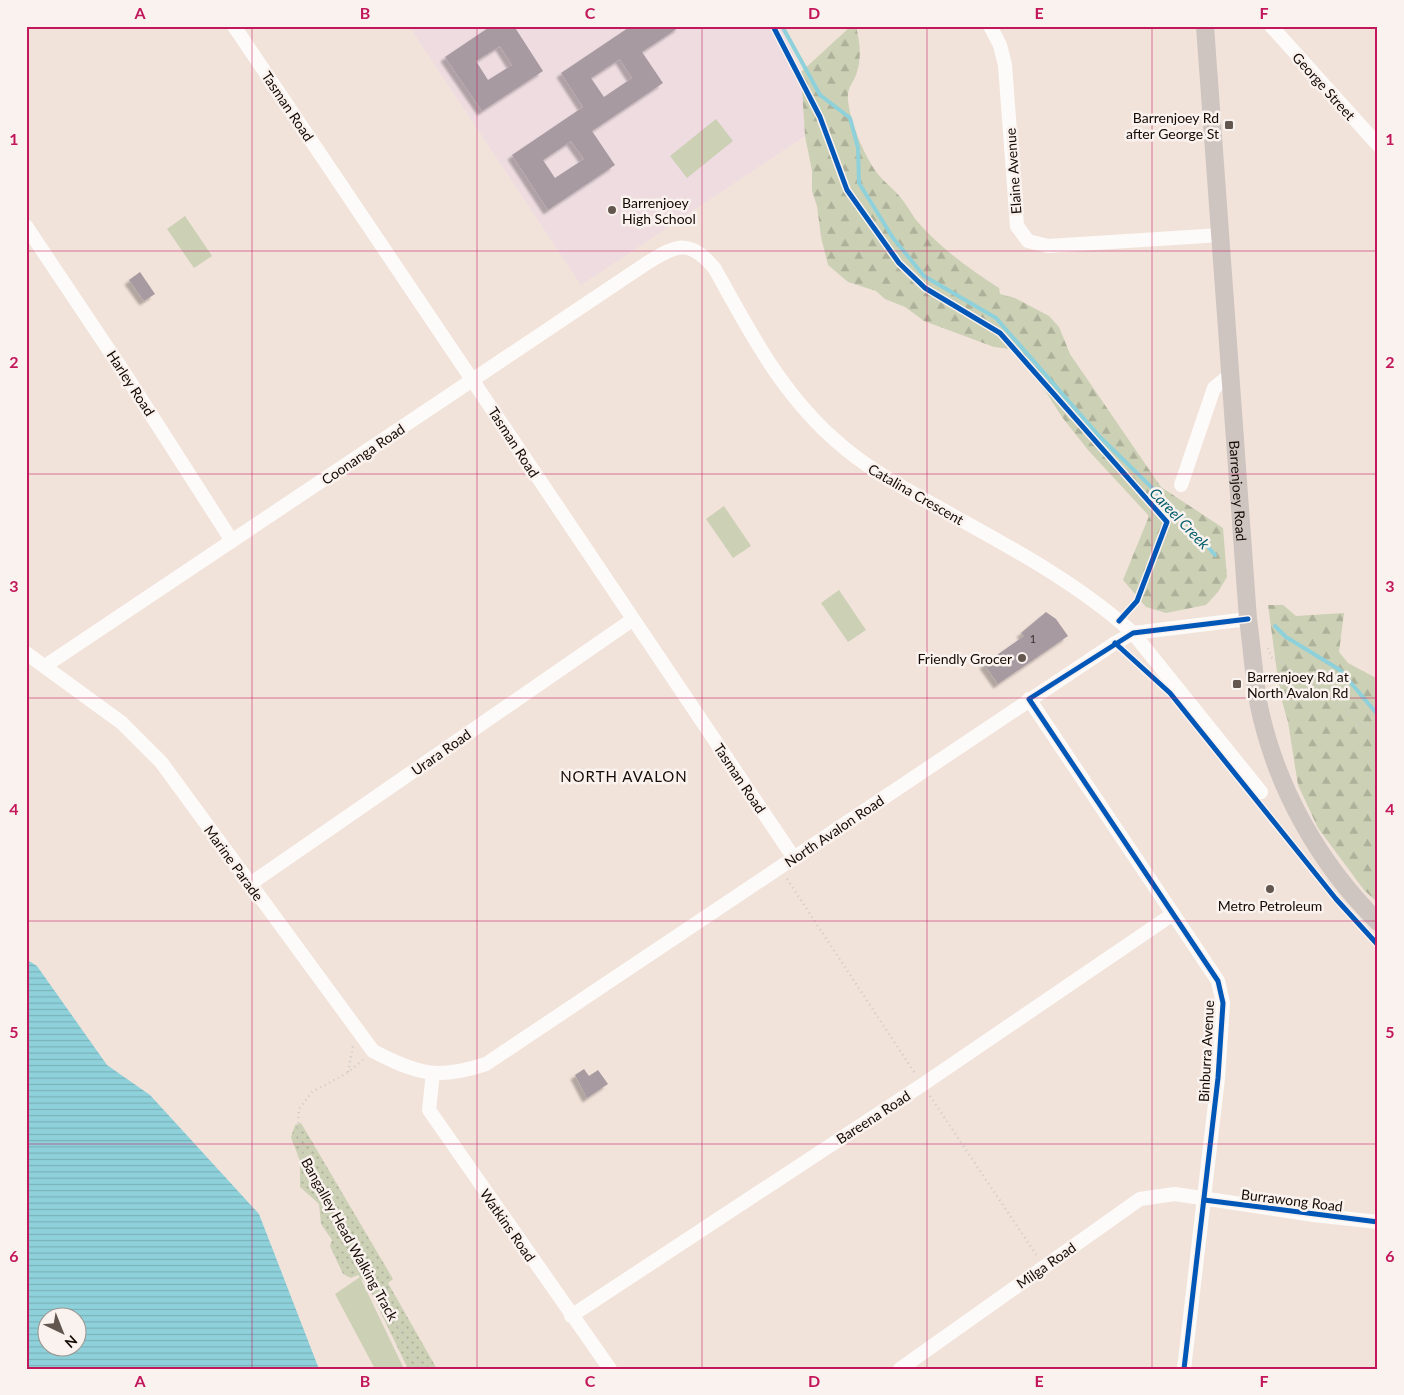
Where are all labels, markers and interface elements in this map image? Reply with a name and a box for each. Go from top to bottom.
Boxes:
text: A [133,3,146,22]
text: B [360,3,370,22]
text: C [585,3,596,22]
text: D [808,3,820,22]
text: E [1034,3,1044,22]
text: F [1259,3,1269,22]
street label: George Street [1289,49,1359,123]
street label: Tasman Road [258,68,318,144]
place label: Barrenjoey Rd after George St [1126,109,1219,142]
marker: Barrenjoey Rd after George St [1223,119,1235,131]
street label: Elaine Avenue [1002,127,1024,215]
text: 1 [9,129,19,148]
text: 1 [1385,129,1395,148]
place label: Barrenjoey High School [622,194,696,227]
marker: Barrenjoey High School [606,204,618,216]
street label: Harley Road [104,347,158,419]
text: 2 [9,352,19,371]
text: 2 [1385,352,1395,371]
street label: Tasman Road [485,404,543,480]
street label: Coonanga Road [318,420,408,488]
street label: Barrenjoey Road [1227,440,1251,542]
street label: Catalina Crescent [865,460,967,528]
water label: Careel Creek [1146,483,1214,553]
text: 3 [9,576,19,595]
text: 3 [1385,576,1395,595]
house number: 1 [1030,632,1036,645]
place label: Friendly Grocer [918,650,1012,667]
marker: Friendly Grocer [1016,652,1028,664]
place label: Barrenjoey Rd at North Avalon Rd [1247,668,1349,701]
marker: Barrenjoey Rd at North Avalon Rd [1231,678,1243,690]
street label: Urara Road [408,725,474,779]
street label: Tasman Road [710,740,770,816]
district label: NORTH AVALON [560,767,688,785]
street label: North Avalon Road [781,791,887,871]
text: 4 [9,799,19,818]
text: 4 [1385,799,1395,818]
street label: Marine Parade [201,822,267,904]
marker: Metro Petroleum [1264,883,1276,895]
place label: Metro Petroleum [1218,897,1322,914]
street label: Binburra Avenue [1195,1000,1217,1102]
text: 5 [9,1022,19,1041]
text: 5 [1385,1022,1395,1041]
street label: Bareena Road [833,1087,913,1147]
street label: Bangalley Head Walking Track [298,1155,402,1324]
street label: Watkins Road [477,1185,539,1265]
street label: Burrawong Road [1240,1185,1344,1215]
street label: Milga Road [1013,1238,1079,1292]
text: 6 [9,1246,19,1265]
text: 6 [1385,1246,1395,1265]
north arrow [38,1308,88,1358]
text: N [61,1332,81,1352]
text: A [133,1371,146,1390]
text: B [360,1371,370,1390]
text: C [585,1371,596,1390]
text: D [808,1371,820,1390]
text: E [1034,1371,1044,1390]
text: F [1259,1371,1269,1390]

